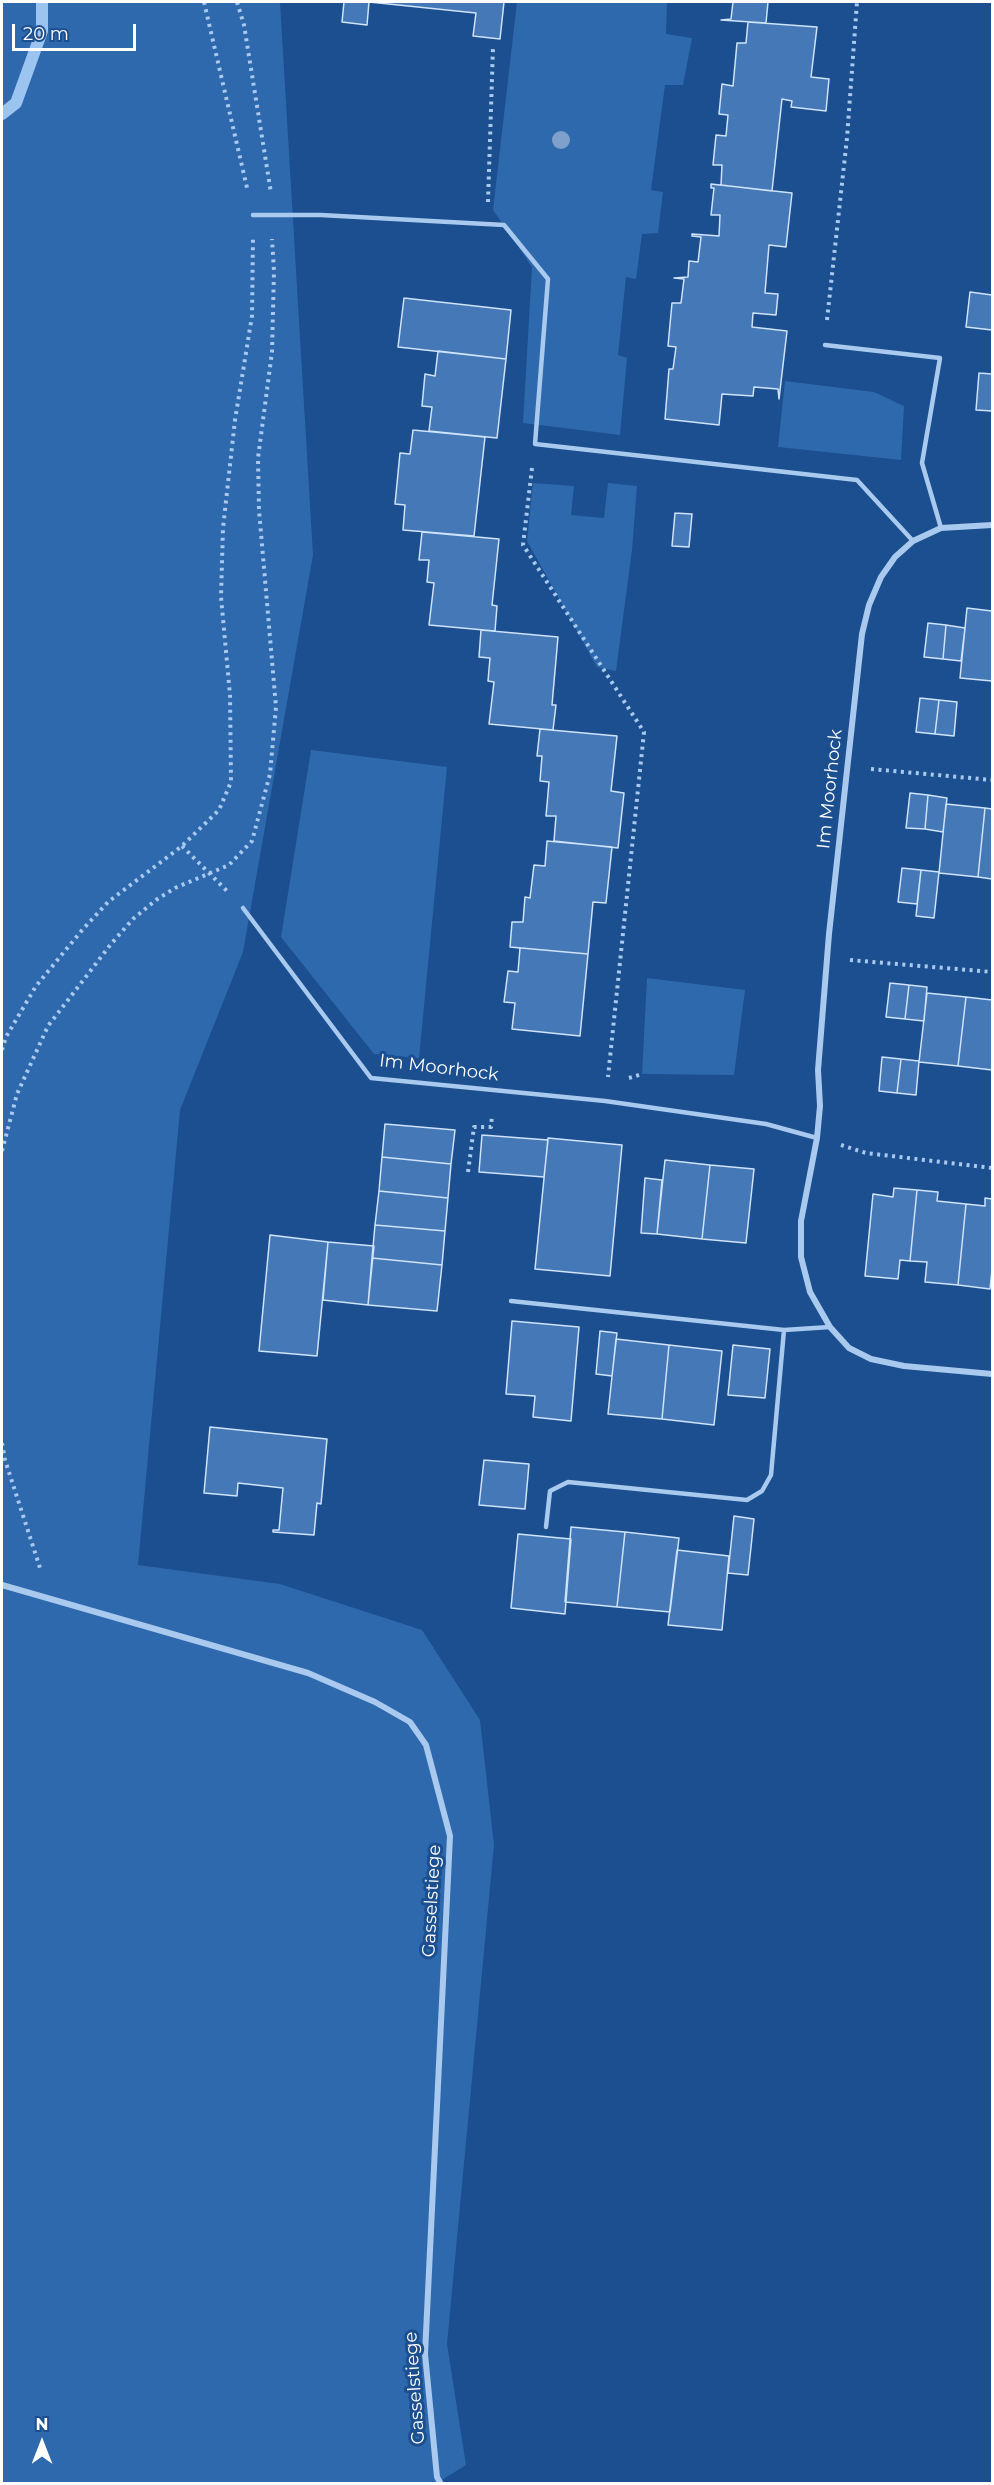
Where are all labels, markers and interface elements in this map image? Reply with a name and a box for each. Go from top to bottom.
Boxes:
scale bar [15,12,140,50]
text: 20 m [23,23,69,45]
street label: Im Moorhock [813,728,847,850]
street label: Im Moorhock [378,1050,500,1086]
street label: Gasselstiege [418,1844,446,1958]
street label: Gasselstiege [400,2331,430,2445]
north arrow [12,2413,72,2473]
text: N [36,2415,48,2434]

